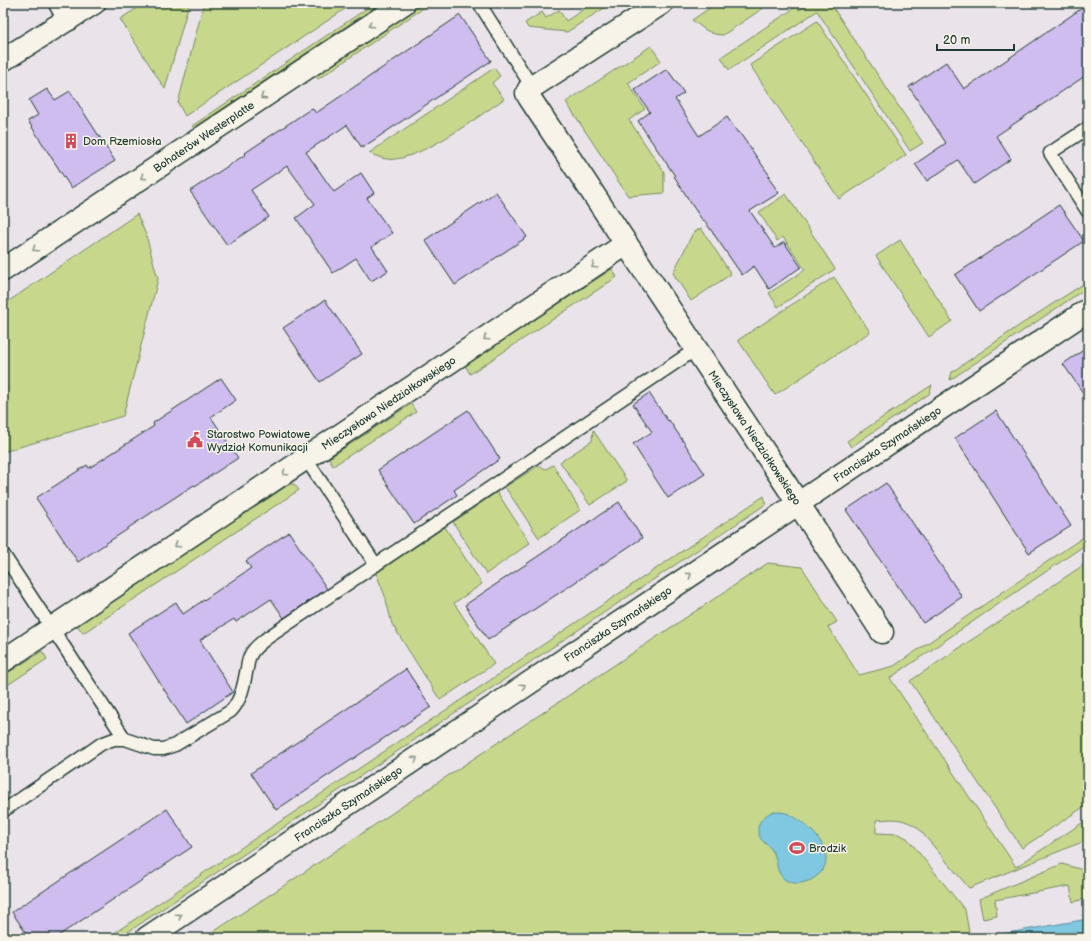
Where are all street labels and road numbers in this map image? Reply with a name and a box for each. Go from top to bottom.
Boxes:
street label: Bohaterów Westerplatte [151,98,257,175]
street label: Mieczysława Niedziałkowskiego [319,353,458,452]
street label: Mieczysława Niedziałkowskiego [706,368,804,507]
street label: Franciszka Szymańskiego [831,403,944,485]
street label: Franciszka Szymańskiego [561,583,674,664]
street label: Franciszka Szymańskiego [292,763,405,844]

